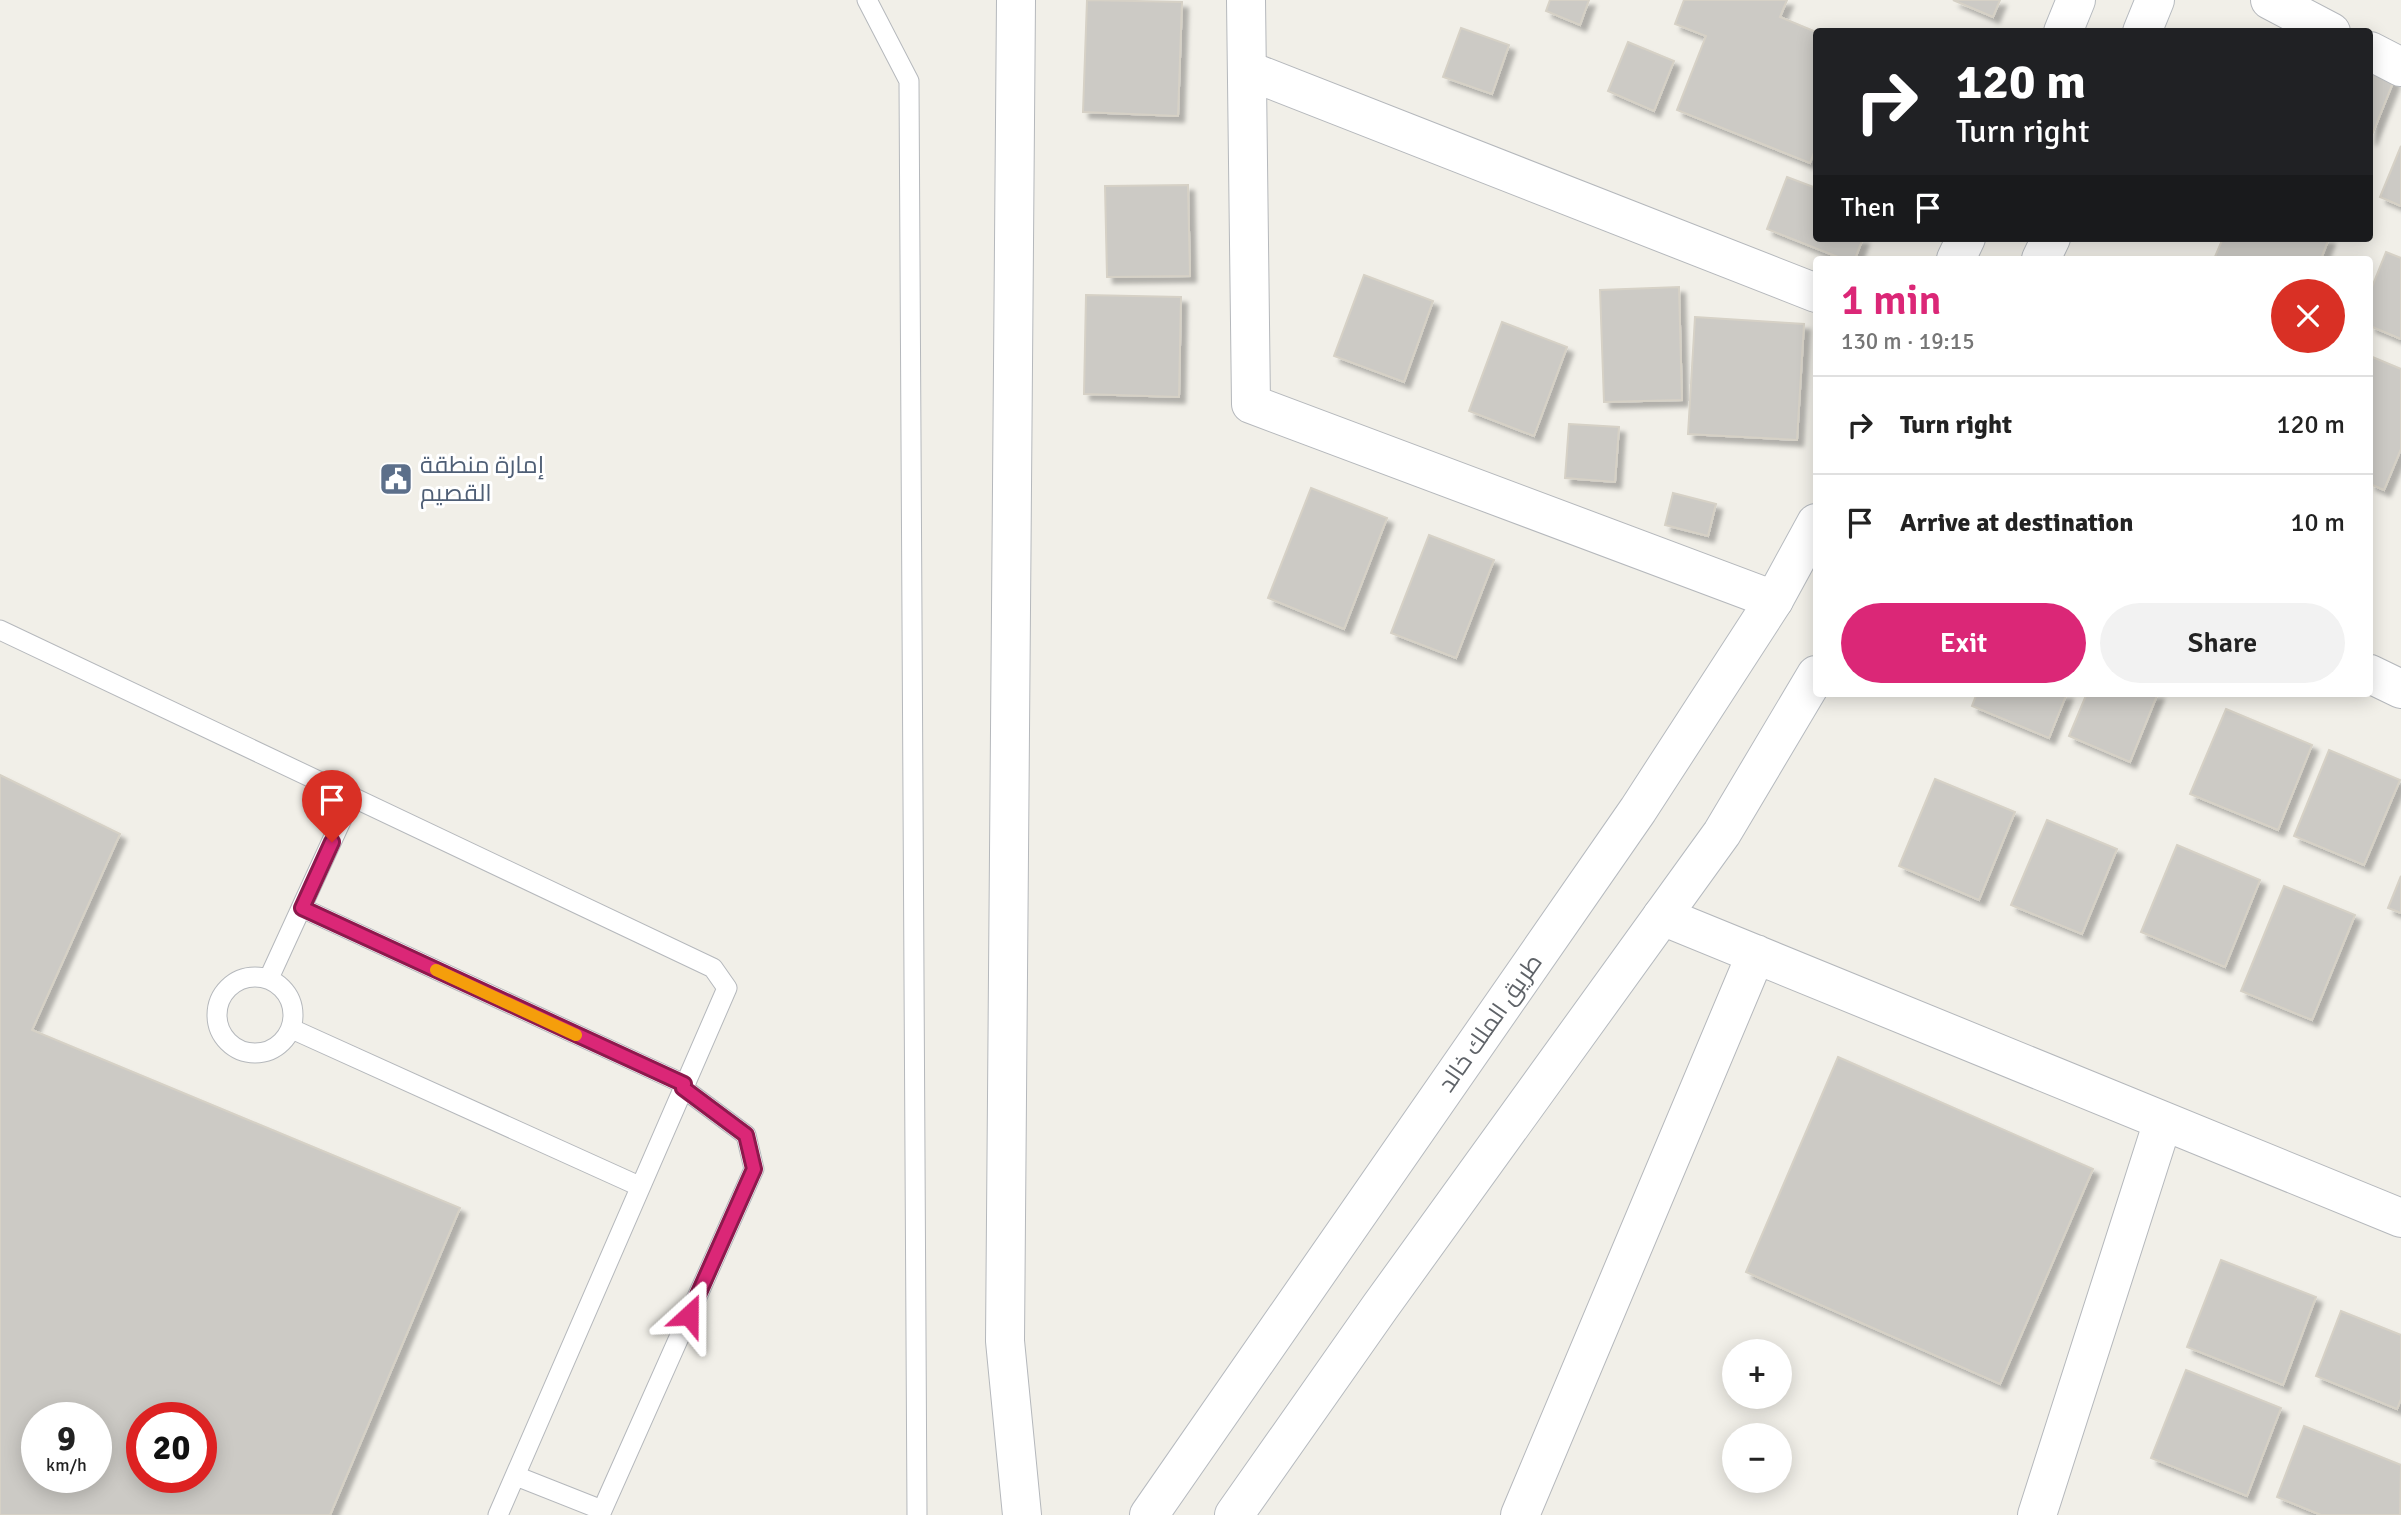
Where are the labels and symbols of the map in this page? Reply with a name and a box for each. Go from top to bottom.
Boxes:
place label: إمارة منطقة القصيم [420,450,544,509]
public building icon: إمارة منطقة القصيم [377,460,415,498]
pin [302,770,362,842]
street label: طريق الملك خالد [1431,948,1549,1098]
position arrow [652,1278,726,1352]
speed limit sign: 20 [126,1402,217,1493]

